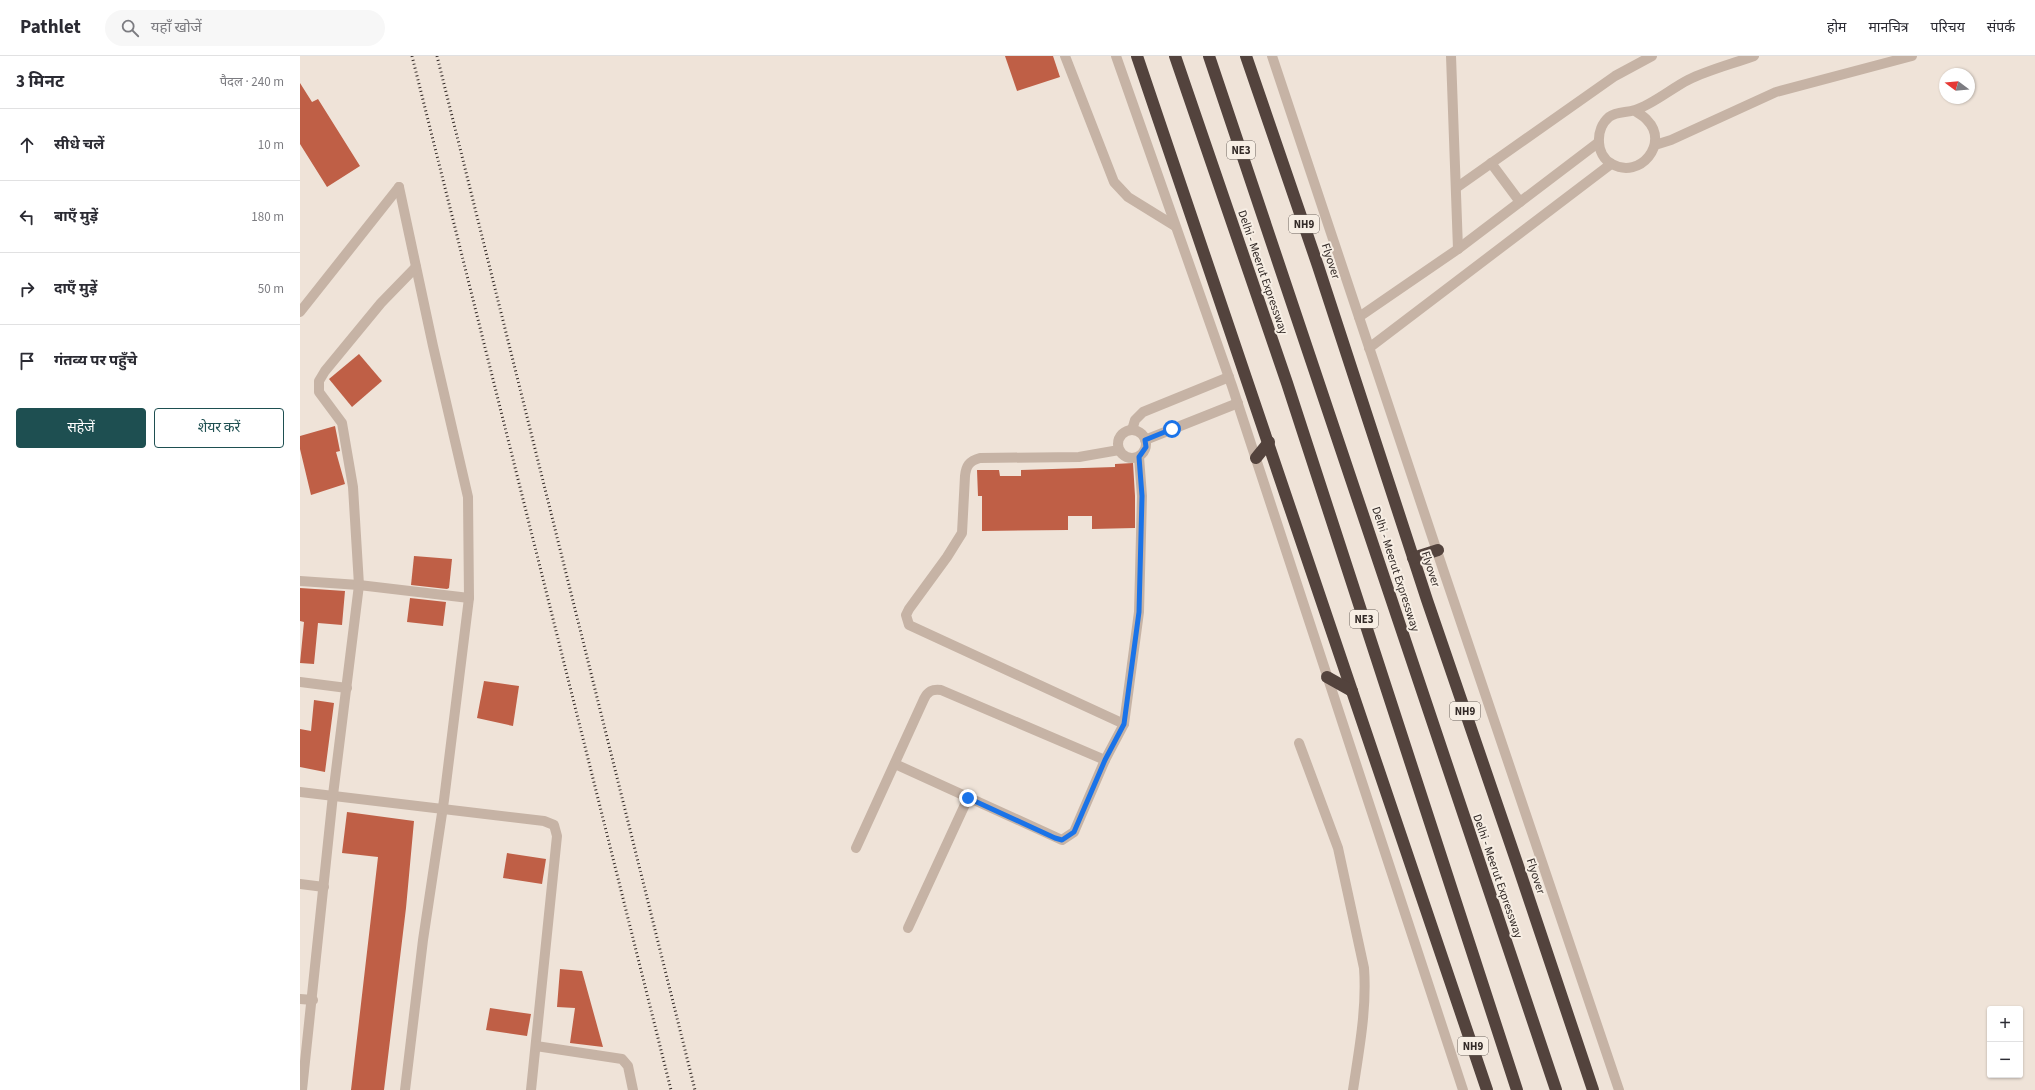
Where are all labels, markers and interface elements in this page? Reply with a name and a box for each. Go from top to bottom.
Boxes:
search box [105,10,385,46]
text: Pathlet [20,14,81,41]
icon: search [119,17,141,39]
text: यहाँ खोजें [151,17,202,38]
text: होम [1827,18,1846,38]
text: मानचित्र [1868,18,1909,38]
text: परिचय [1931,18,1965,38]
text: संपर्क [1987,18,2015,38]
north arrow [1939,68,1975,104]
text: 3 मिनट [16,70,64,94]
text: पैदल · 240 m [220,73,284,91]
icon: ahead [16,134,38,156]
text: सीधे चलें [54,134,104,155]
text: 10 m [258,136,284,154]
road number: NE3 [1227,141,1255,159]
icon: left [16,206,38,228]
text: बाएँ मुड़ें [54,206,98,227]
text: 180 m [251,208,284,226]
street label: Delhi - Meerut Expressway [1233,208,1292,337]
road number: NH9 [1289,215,1319,233]
street label: Flyover [1317,241,1345,282]
icon: right [16,278,38,300]
text: दाएँ मुड़ें [54,278,97,299]
text: 50 m [258,280,284,298]
icon: arrive [16,350,38,372]
text: गंतव्य पर पहुँचे [54,350,137,371]
button: सहेजें [16,408,146,448]
button: शेयर करें [154,408,284,448]
route start [1163,420,1181,438]
street label: Delhi - Meerut Expressway [1367,505,1424,634]
street label: Flyover [1417,549,1445,590]
road number: NE3 [1350,610,1378,628]
road number: NH9 [1450,702,1480,720]
route end [959,789,977,807]
street label: Delhi - Meerut Expressway [1468,812,1527,941]
street label: Flyover [1522,856,1550,897]
map controls [1987,1006,2023,1078]
button: + [1987,1006,2023,1042]
road number: NH9 [1458,1037,1488,1055]
button: − [1987,1042,2023,1078]

